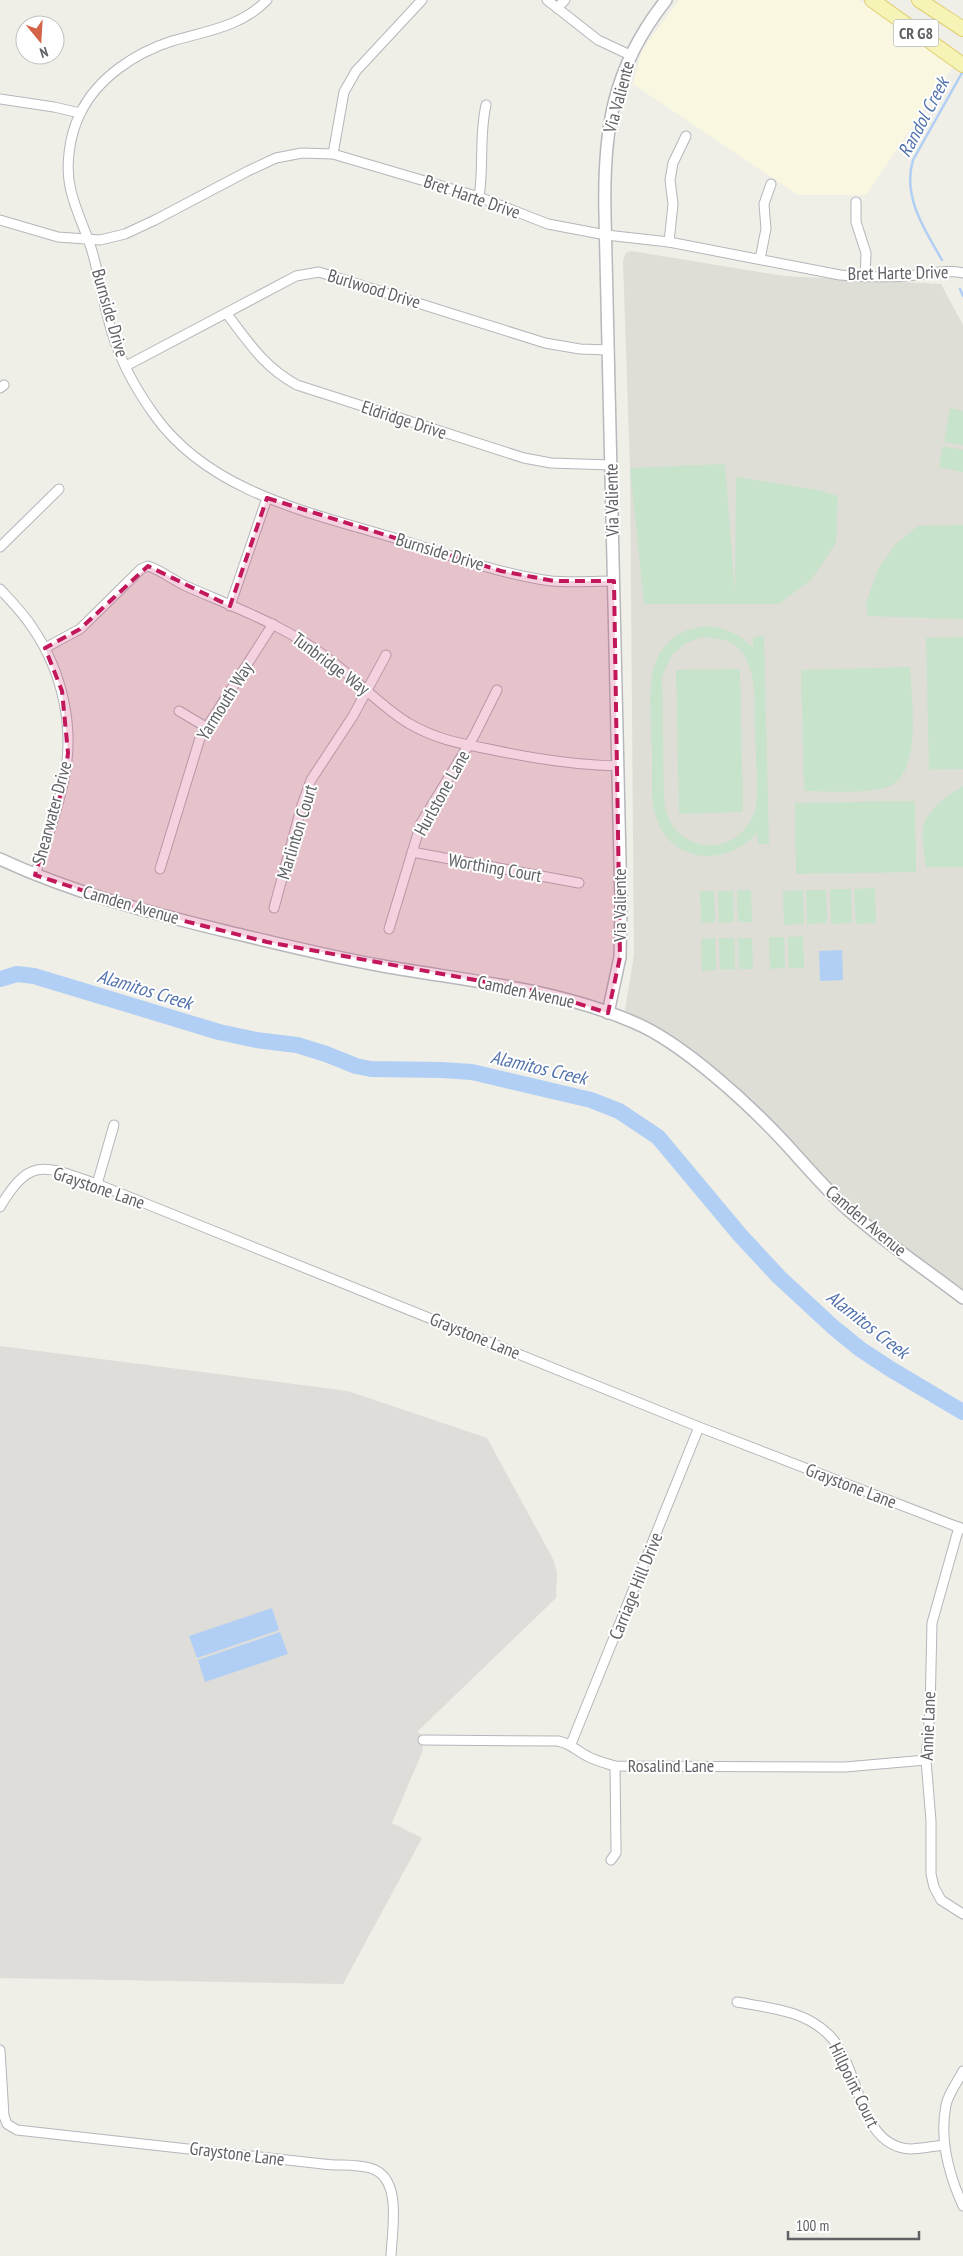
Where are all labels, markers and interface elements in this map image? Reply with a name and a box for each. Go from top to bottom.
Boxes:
north arrow [15,15,65,65]
road number: CR G8 [894,19,938,46]
text: N [38,43,50,62]
street label: Via Valiente [598,58,639,136]
water label: Randol Creek [892,71,955,161]
street label: Bret Harte Drive [421,169,523,224]
street label: Bret Harte Drive [848,260,948,285]
street label: Burlwood Drive [325,264,423,314]
street label: Burnside Drive [87,266,134,360]
street label: Eldridge Drive [359,395,450,444]
street label: Via Valiente [599,463,624,538]
street label: Burnside Drive [393,527,487,576]
street label: Tunbridge Way [288,627,375,700]
street label: Yarmouth Way [191,657,258,744]
street label: Hurlstone Lane [409,746,474,840]
street label: Shearwater Drive [27,758,76,867]
street label: Marlinton Court [271,782,322,882]
street label: Worthing Court [447,848,544,887]
street label: Via Valiente [608,868,631,943]
street label: Camden Avenue [80,880,182,929]
water label: Alamitos Creek [95,963,198,1016]
street label: Camden Avenue [475,970,577,1013]
water label: Alamitos Creek [489,1044,592,1090]
street label: Graystone Lane [50,1161,148,1214]
street label: Camden Avenue [821,1180,912,1261]
water label: Alamitos Creek [822,1284,916,1365]
street label: Graystone Lane [427,1307,524,1364]
street label: Graystone Lane [803,1458,900,1513]
street label: Carriage Hill Drive [604,1529,667,1643]
street label: Annie Lane [915,1691,940,1761]
street label: Rosalind Lane [628,1754,714,1777]
street label: Hillpoint Court [824,2039,885,2131]
street label: Graystone Lane [188,2136,286,2171]
scale bar [788,2208,919,2240]
text: 100 m [796,2216,829,2235]

